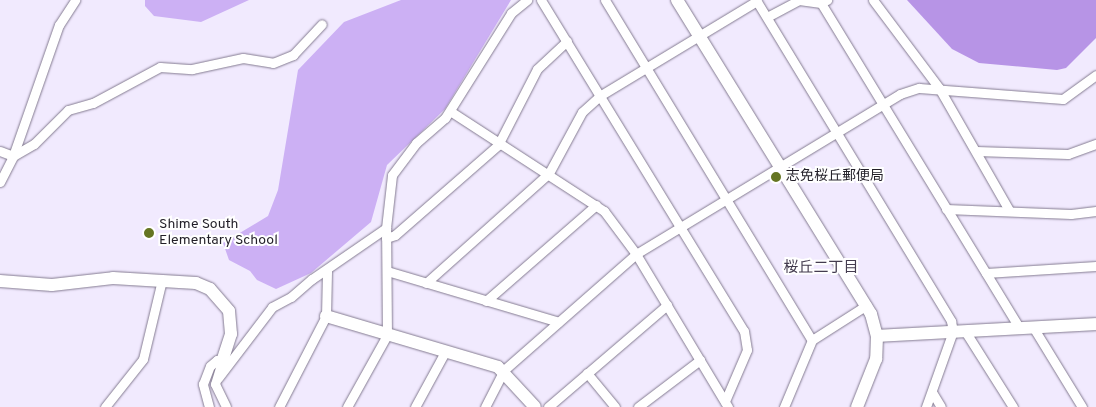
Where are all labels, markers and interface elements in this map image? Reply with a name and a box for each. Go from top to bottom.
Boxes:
place label: 志免桜丘郵便局 [786,169,884,185]
marker: 志免桜丘郵便局 [770,171,782,183]
place label: Shime South Elementary School [159,217,278,250]
marker: Shime South Elementary School [143,227,155,239]
district label: 桜丘二丁目 [784,260,858,278]

